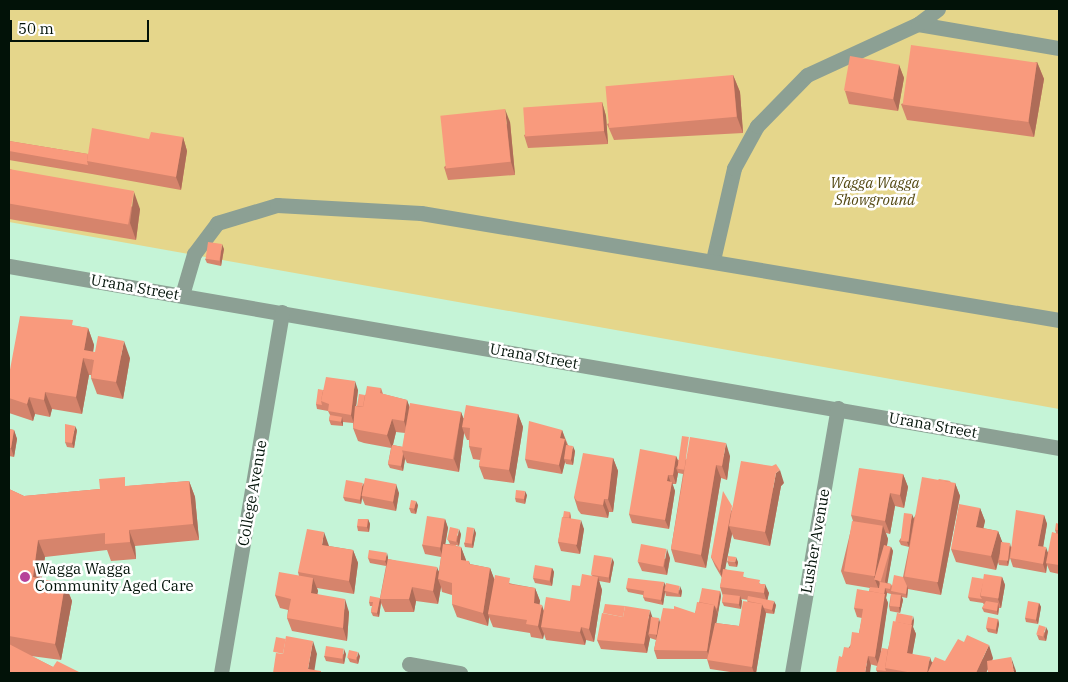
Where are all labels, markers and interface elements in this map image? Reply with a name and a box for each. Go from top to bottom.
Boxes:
scale bar [12,10,151,42]
text: 50 m [18,19,54,38]
park label: Wagga Wagga Showground [830,173,920,208]
street label: Urana Street [89,270,181,304]
street label: Urana Street [488,339,580,373]
street label: Urana Street [887,408,979,442]
street label: College Avenue [234,439,270,547]
street label: Lusher Avenue [797,487,833,595]
place label: Wagga Wagga Community Aged Care [35,559,194,594]
marker: Wagga Wagga Community Aged Care [19,571,31,583]

